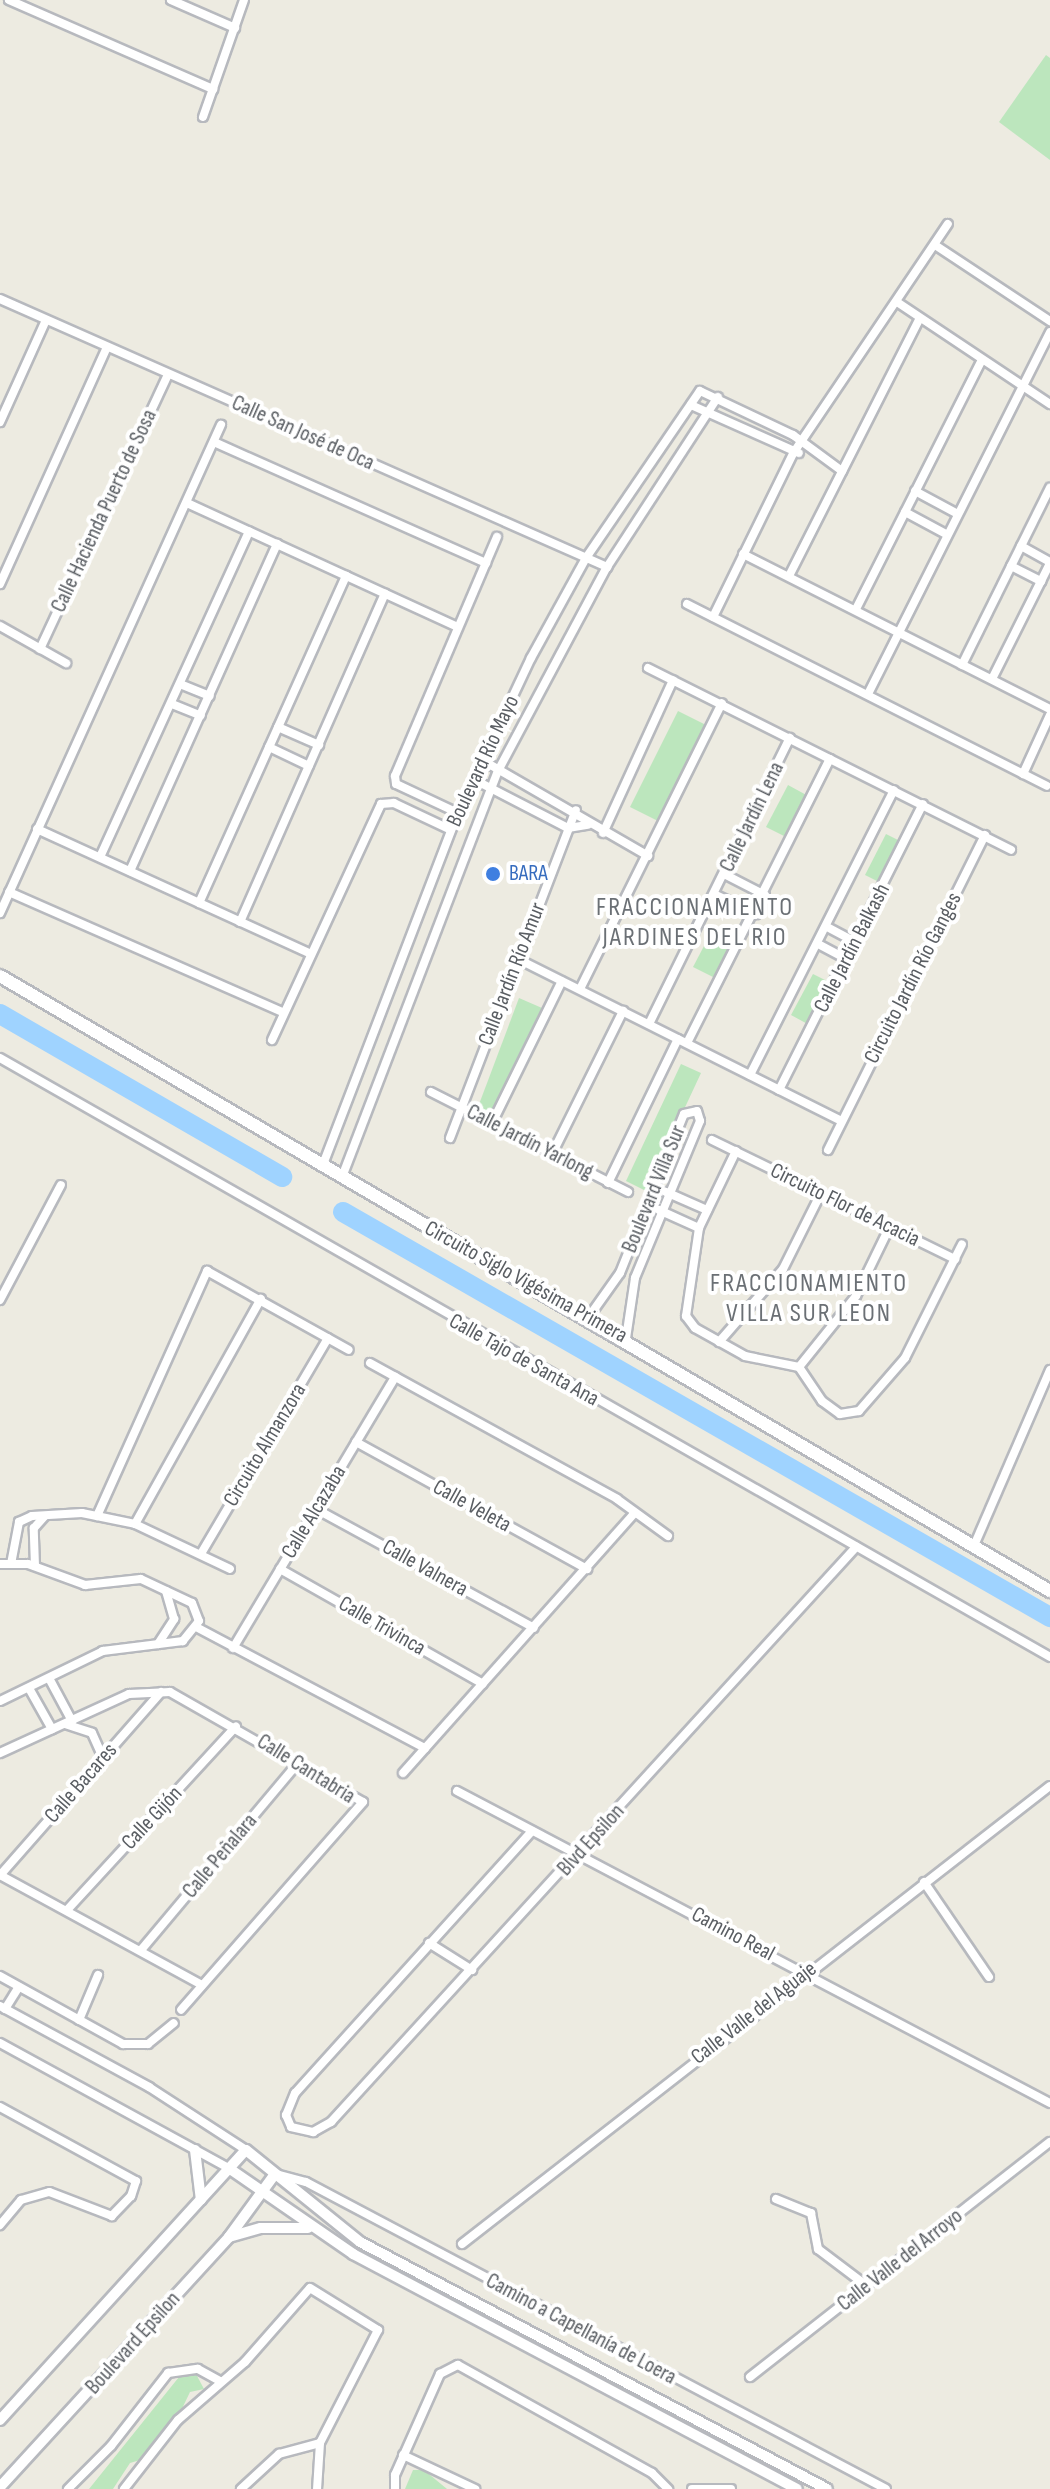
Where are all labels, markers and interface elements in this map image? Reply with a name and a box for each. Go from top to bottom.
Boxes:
street label: Calle San José de Oca [228,390,378,476]
street label: Calle Hacienda Puerto de Sosa [45,405,163,617]
street label: Boulevard Río Mayo [441,691,525,831]
street label: Calle Jardín Lena [714,758,790,876]
place label: BARA [509,861,548,887]
marker: BARA [484,865,502,883]
street label: Calle Jardín Balkash [808,879,896,1017]
street label: Circuito Jardín Río Ganges [859,888,967,1068]
district label: FRACCIONAMIENTO JARDINES DEL RIO [596,892,794,954]
street label: Calle Jardín Río Amur [473,899,551,1049]
street label: Calle Jardín Yarlong [462,1099,598,1185]
street label: Boulevard Villa Sur [616,1121,692,1257]
street label: Circuito Flor de Acacia [766,1157,924,1253]
street label: Circuito Siglo Vigésima Primera [420,1215,632,1349]
district label: FRACCIONAMIENTO VILLA SUR LEON [710,1268,908,1330]
street label: Calle Tajo de Santa Ana [445,1308,603,1412]
street label: Circuito Almanzora [218,1379,312,1511]
street label: Calle Alcazaba [276,1461,352,1563]
street label: Calle Veleta [428,1474,516,1538]
street label: Calle Valnera [378,1534,472,1602]
street label: Calle Trivinca [334,1591,430,1661]
street label: Calle Cantabria [252,1728,360,1810]
street label: Calle Bacares [39,1738,123,1828]
street label: Calle Gijón [116,1781,188,1855]
street label: Blvd Epsilon [552,1799,630,1881]
street label: Calle Peñalara [177,1808,263,1904]
street label: Camino Real [687,1901,779,1967]
street label: Calle Valle del Aguaje [686,1956,822,2070]
street label: Calle Valle del Arroyo [832,2203,968,2317]
street label: Camino a Capellanía de Loera [481,2268,681,2390]
street label: Boulevard Epsilon [80,2286,186,2400]

